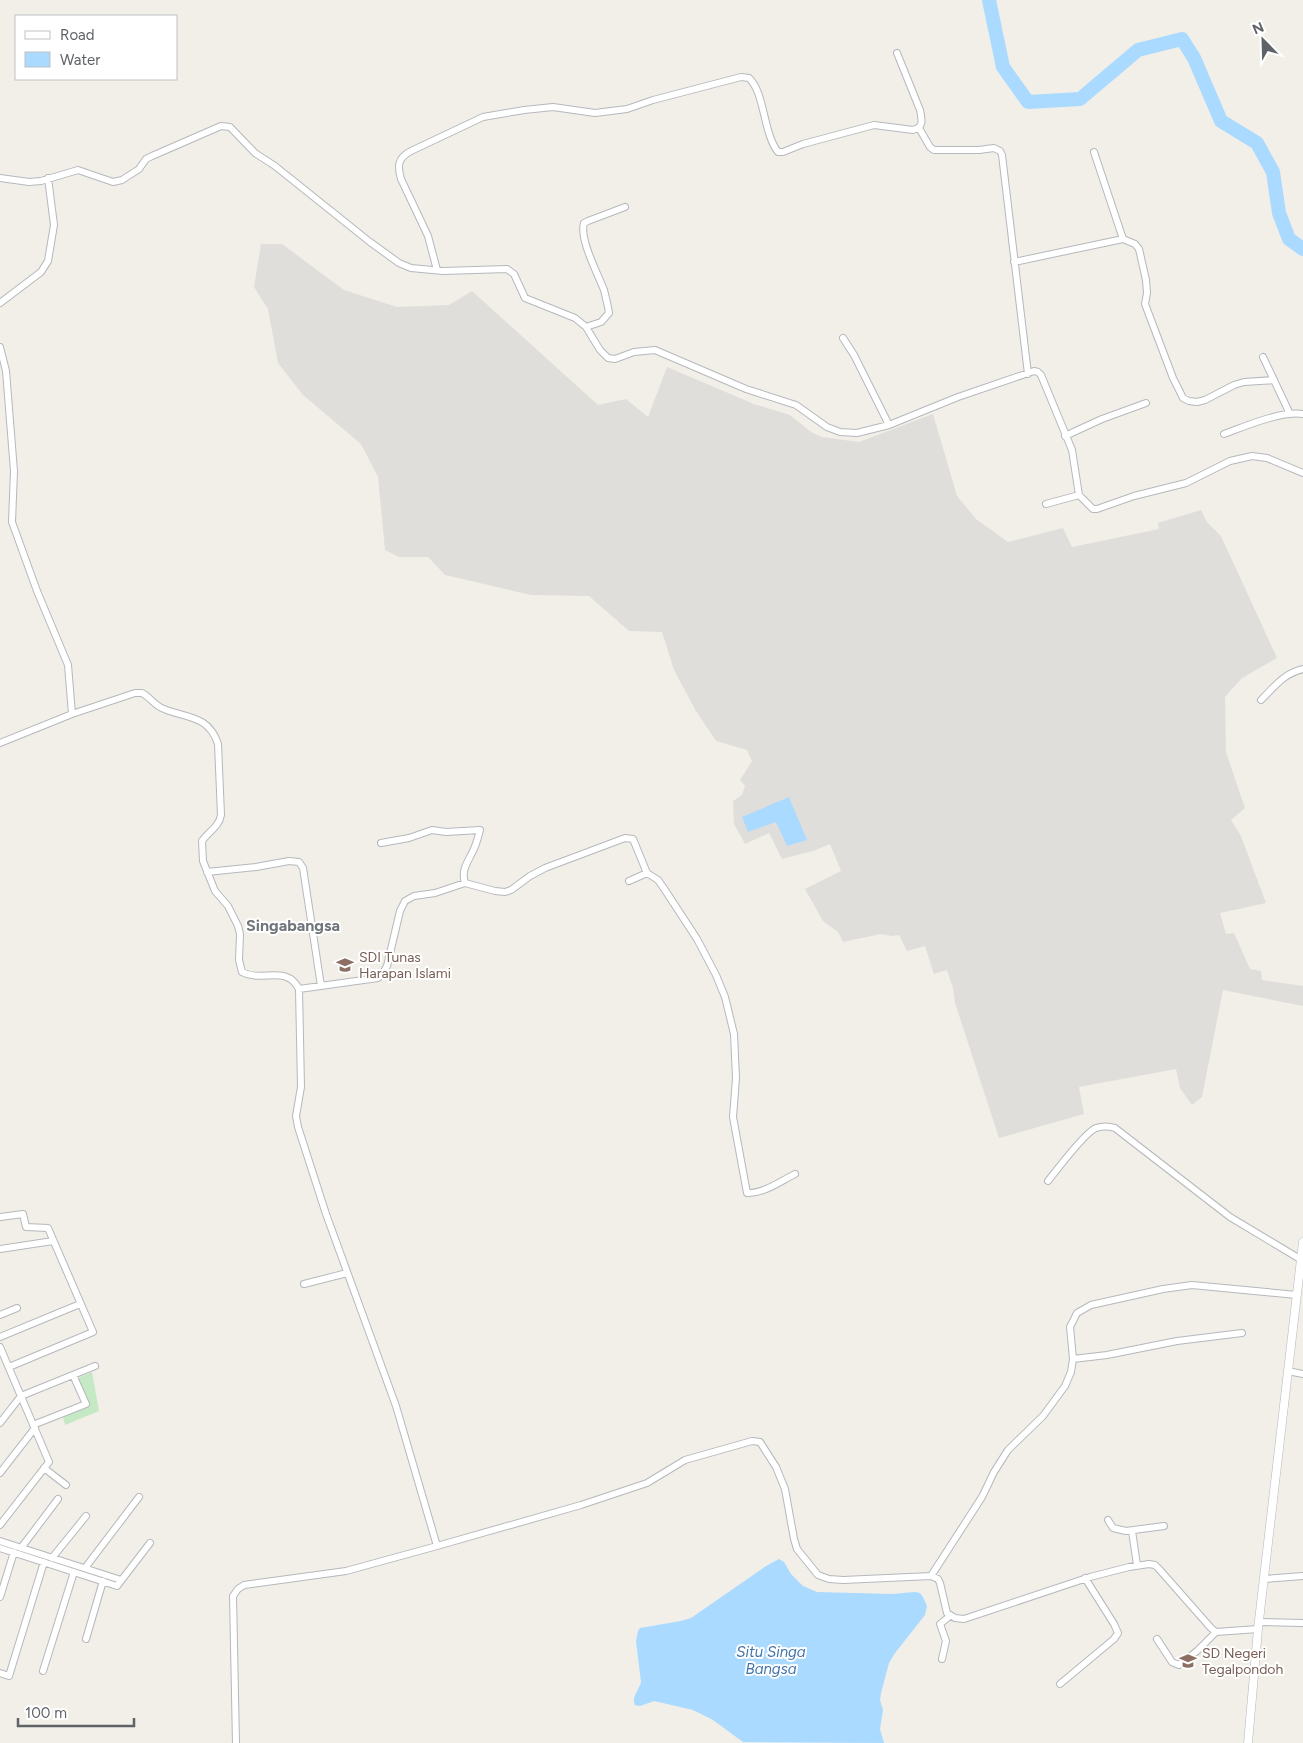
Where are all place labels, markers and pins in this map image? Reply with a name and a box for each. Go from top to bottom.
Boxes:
place label: SDI Tunas Harapan Islami [359,949,451,982]
school or university icon: SDI Tunas Harapan Islami [335,955,355,975]
place label: SD Negeri Tegalpondoh [1202,1645,1283,1678]
school or university icon: SD Negeri Tegalpondoh [1178,1651,1198,1671]

